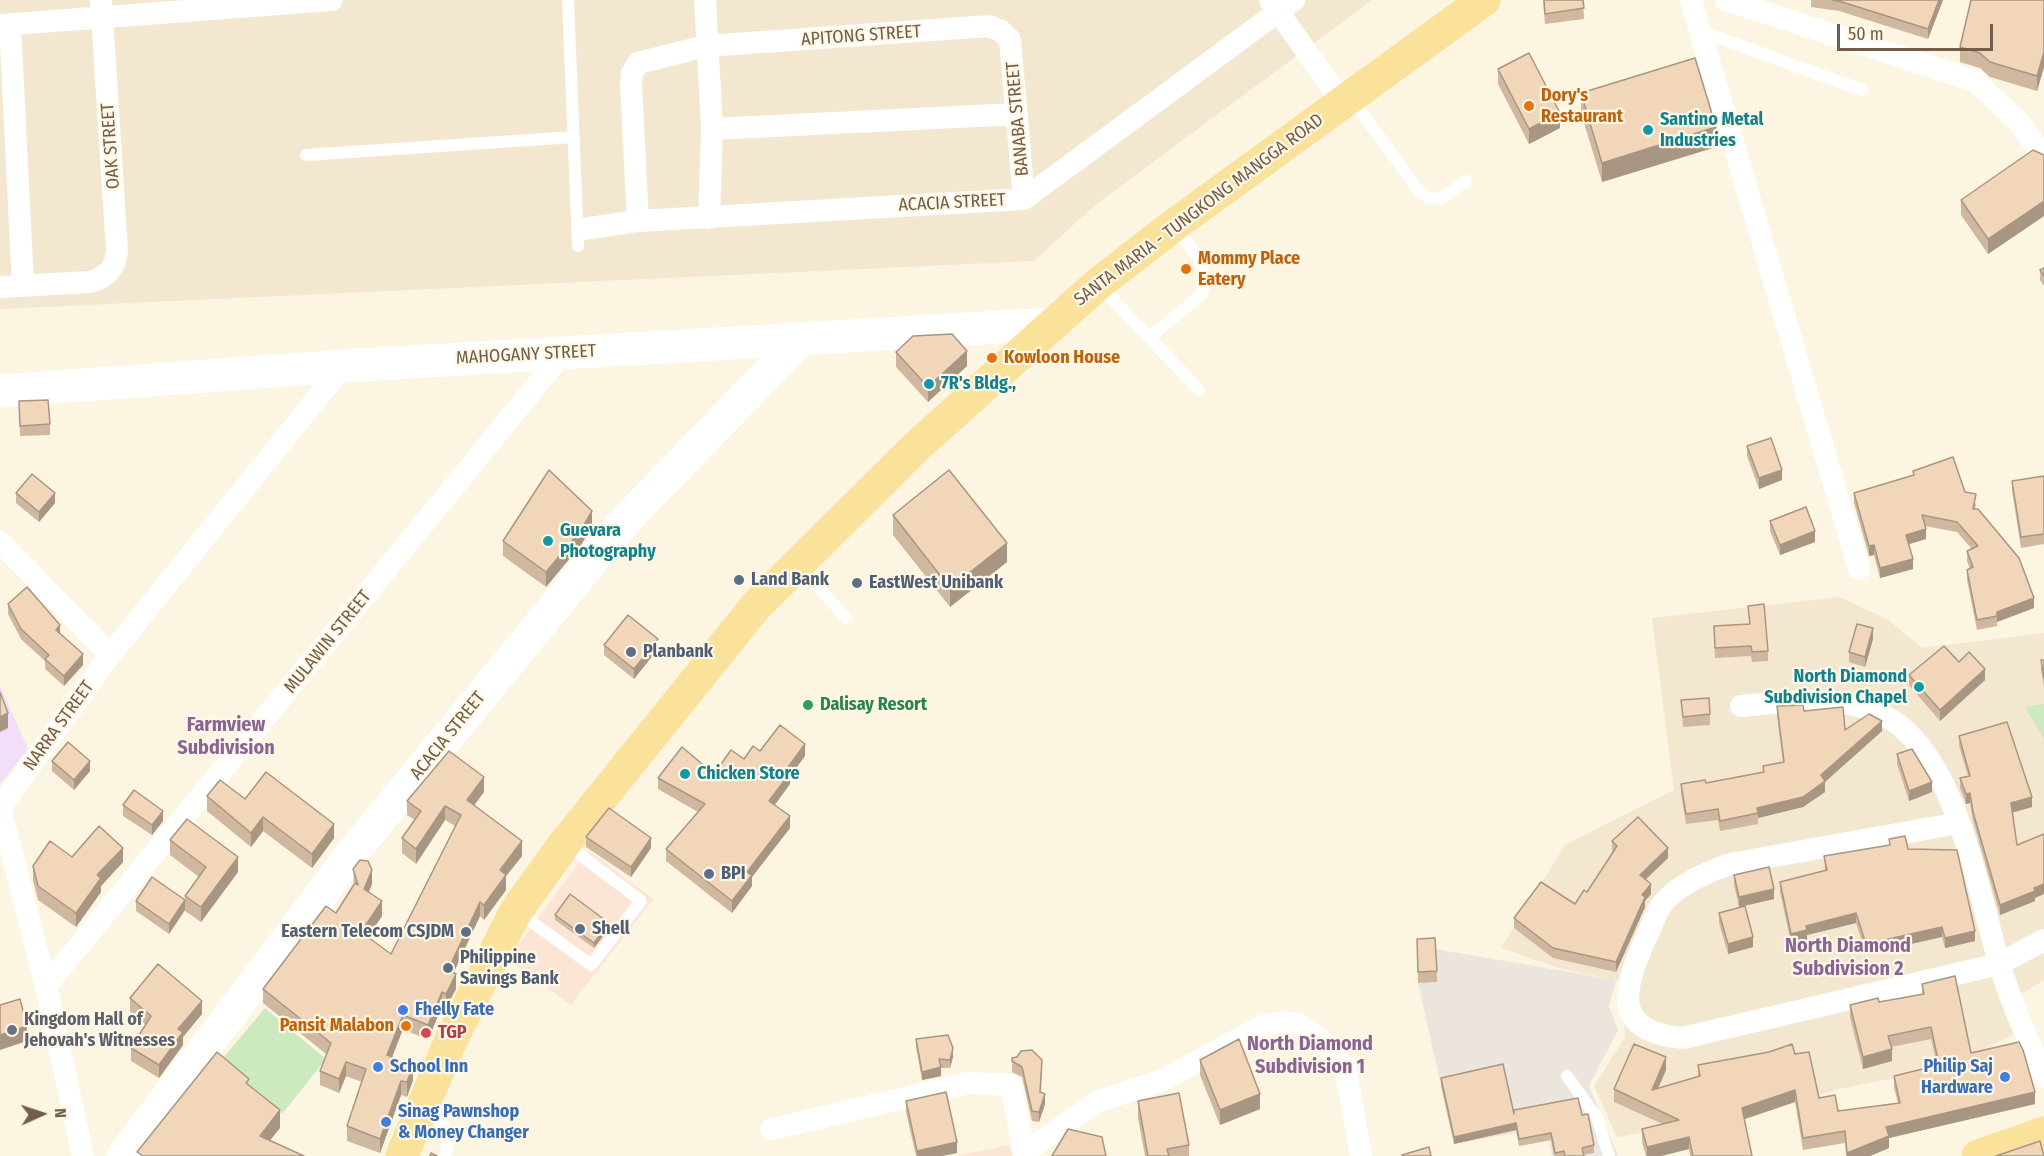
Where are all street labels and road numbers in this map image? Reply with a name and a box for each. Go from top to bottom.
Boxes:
street label: APITONG STREET [800,21,922,51]
street label: BANABA STREET [1002,61,1034,177]
street label: OAK STREET [97,102,125,190]
street label: SANTA MARIA - TUNGKONG MANGGA ROAD [1070,109,1328,311]
street label: ACACIA STREET [898,189,1006,217]
street label: MAHOGANY STREET [455,341,597,369]
street label: MULAWIN STREET [280,586,376,698]
street label: NARRA STREET [19,677,99,775]
street label: ACACIA STREET [406,688,490,784]

